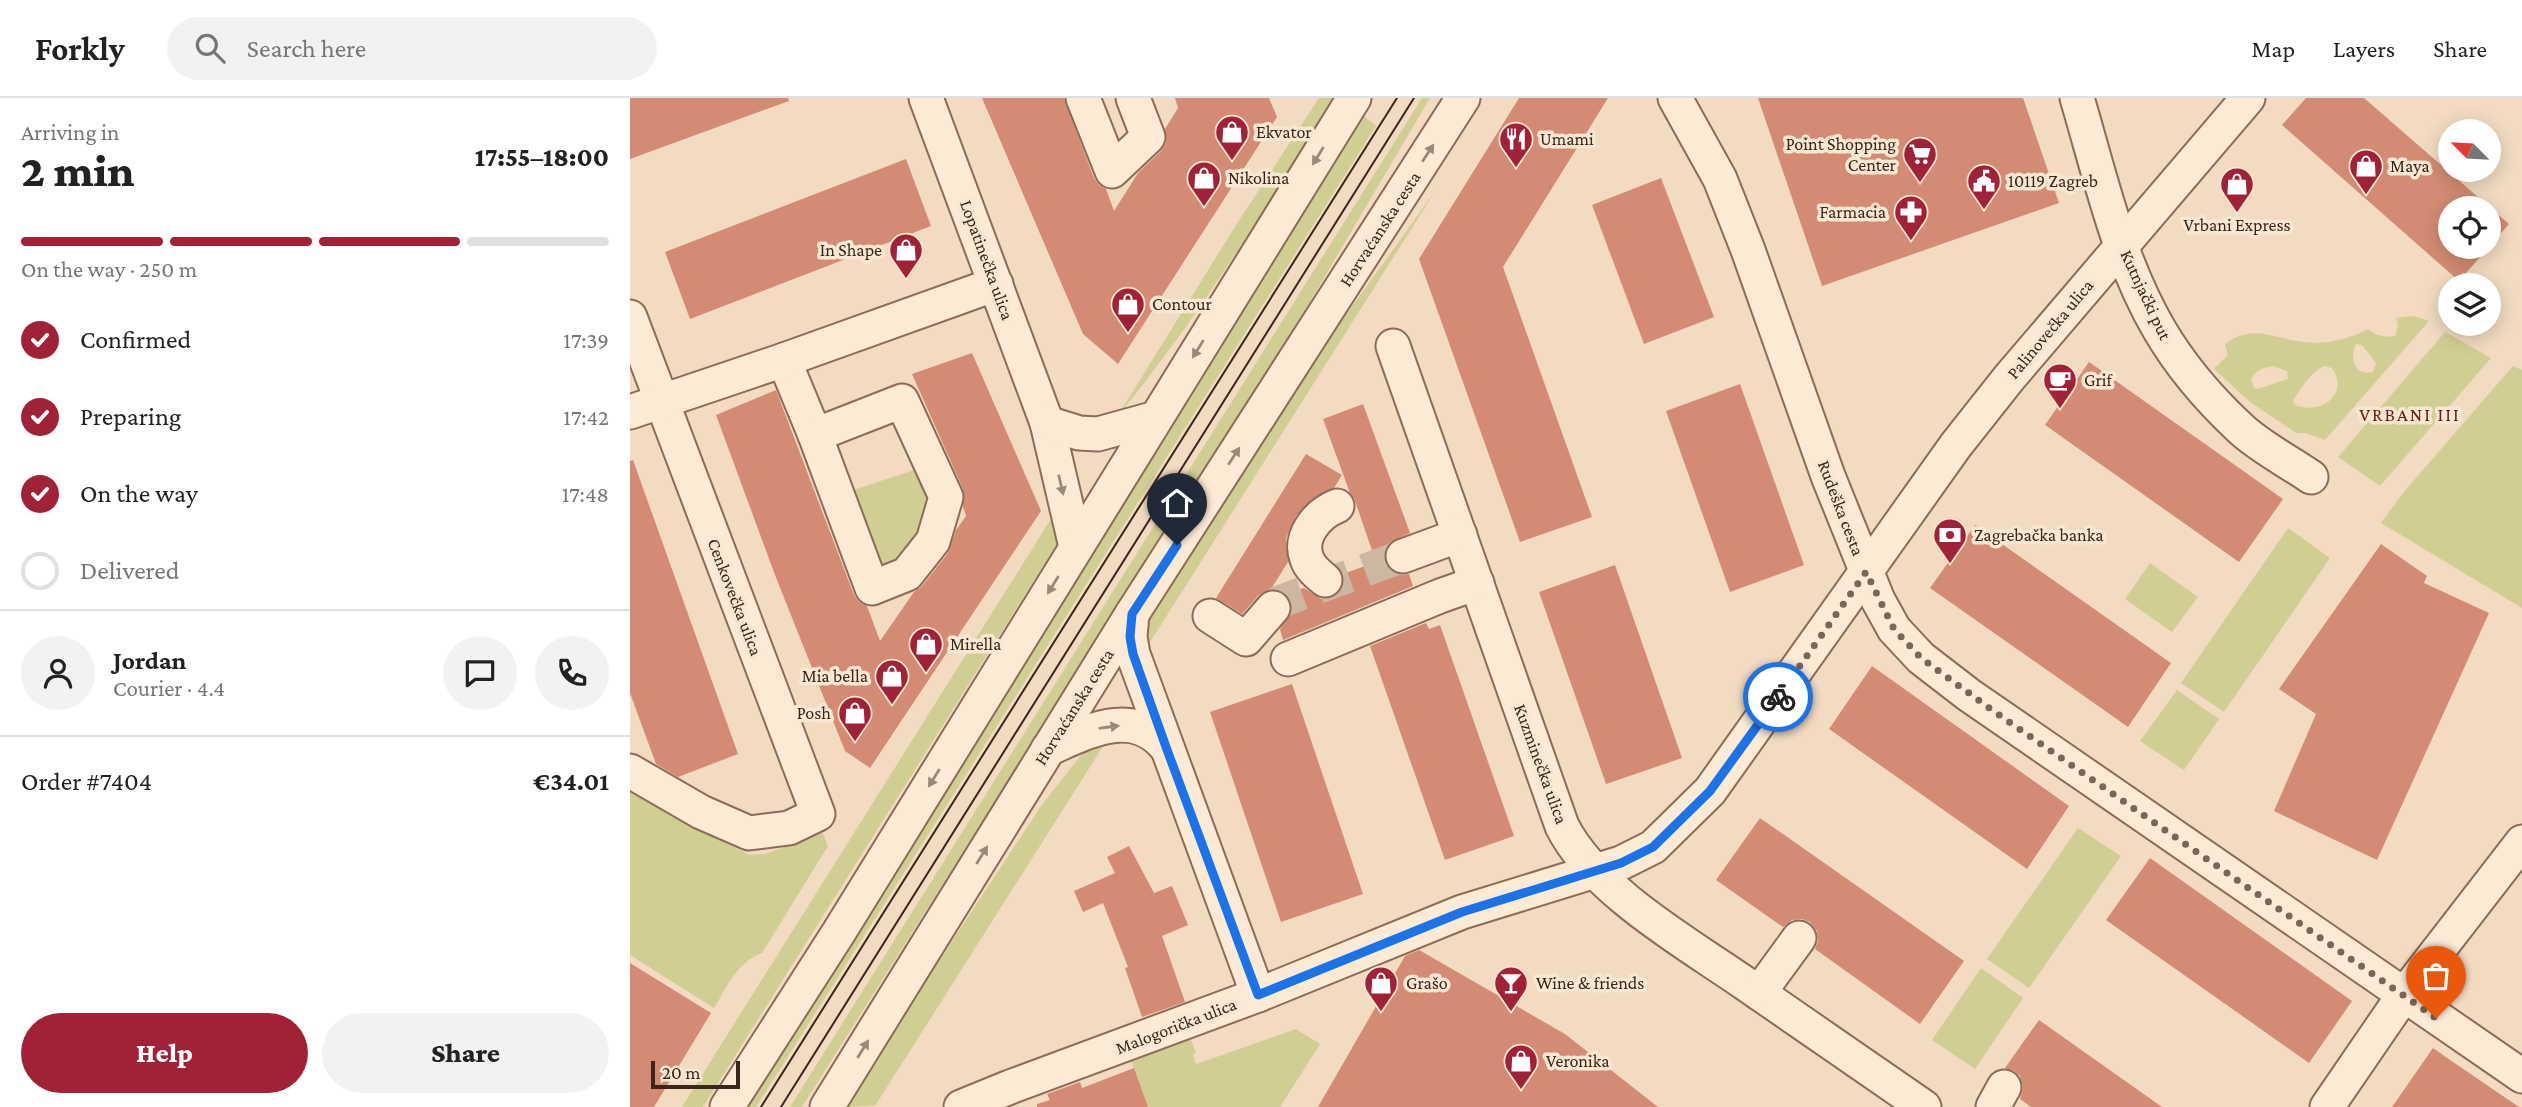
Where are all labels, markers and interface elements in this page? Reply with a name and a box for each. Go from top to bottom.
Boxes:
search box [167,17,657,80]
icon: search [191,29,229,67]
text: Forkly [35,30,125,67]
text: Search here [247,34,366,63]
text: Map [2251,35,2295,62]
text: Layers [2333,35,2395,62]
text: Share [2433,35,2487,62]
shop icon: Ekvator [1213,113,1251,162]
text: Arriving in [21,119,119,145]
north arrow [2438,119,2501,182]
map controls [2438,119,2501,336]
restaurant icon: Umami [1497,120,1535,169]
place label: Ekvator [1256,122,1312,142]
place label: Umami [1540,129,1594,149]
place label: Point Shopping Center [1786,134,1897,175]
supermarket icon: Point Shopping Center [1901,135,1939,184]
text: 17:55–18:00 [475,143,609,172]
one-way arrow [1422,143,1435,163]
text: 2 min [21,145,135,196]
one-way arrow [1312,146,1325,166]
shop icon: Maya [2347,147,2385,196]
place label: Maya [2390,156,2430,176]
shop icon: Nikolina [1185,159,1223,208]
public building icon: 10119 Zagreb [1965,162,2003,211]
shop icon: Vrbani Express [2218,165,2256,214]
place label: Nikolina [1228,168,1289,188]
street label: Horvaćanska cesta [1335,168,1425,290]
place label: 10119 Zagreb [2008,171,2098,191]
pharmacy icon: Farmacia [1892,193,1930,242]
button: locate [2438,196,2501,259]
street label: Lopatinečka ulica [956,197,1018,323]
place label: Farmacia [1819,202,1886,222]
place label: Vrbani Express [2183,215,2291,235]
shop icon: In Shape [887,231,925,280]
place label: In Shape [820,240,882,260]
street label: Kutnjački put [2116,247,2176,345]
text: On the way · 250 m [21,256,197,282]
button: layers [2438,273,2501,336]
street label: Palinovečka ulica [2003,275,2097,383]
shop icon: Contour [1109,285,1147,334]
place label: Contour [1152,294,1212,314]
icon: check [21,321,59,359]
text: Confirmed [80,325,191,354]
text: 17:39 [563,327,609,353]
one-way arrow [1192,340,1205,359]
cafe icon: Grif [2041,361,2079,410]
place label: Grif [2084,370,2114,390]
icon: check [21,398,59,436]
text: Preparing [80,402,181,431]
text: 17:42 [563,404,609,430]
district label: VRBANI III [2359,404,2461,425]
one-way arrow [1228,446,1241,465]
street label: Rudeška cesta [1814,457,1868,559]
pin [1147,473,1207,545]
one-way arrow [1056,474,1067,496]
icon: check [21,475,59,513]
text: On the way [80,479,198,508]
text: 17:48 [562,481,609,507]
icon: home [1158,484,1196,522]
bank icon: Zagrebačka banka [1931,516,1969,565]
place label: Zagrebačka banka [1974,525,2104,545]
street label: Cenkovečka ulica [703,536,767,658]
text: Delivered [80,556,179,585]
one-way arrow [1047,575,1060,594]
shop icon: Mirella [907,625,945,674]
place label: Mirella [950,634,1001,654]
button: person [21,636,95,710]
button: chat [443,636,517,710]
button: phone [535,636,609,710]
street label: Horvaćanska cesta [1030,645,1118,769]
text: Jordan [113,646,187,675]
shop icon: Mia bella [873,657,911,706]
courier [1743,662,1813,732]
place label: Mia bella [802,666,868,686]
text: Courier · 4.4 [113,675,225,701]
icon: bike [1759,678,1797,716]
shop icon: Posh [836,694,874,743]
street label: Kuzminečka ulica [1510,701,1572,827]
place label: Posh [797,703,831,723]
one-way arrow [1098,721,1120,732]
text: Order #7404 [21,767,152,796]
text: €34.01 [533,767,609,796]
one-way arrow [927,769,940,788]
one-way arrow [976,846,989,865]
pin [2406,946,2466,1018]
icon: bag [2417,957,2455,995]
shop icon: Grašo [1362,964,1400,1013]
bar icon: Wine & friends [1492,964,1530,1013]
place label: Grašo [1406,973,1448,993]
place label: Wine & friends [1536,973,1644,993]
street label: Malogorička ulica [1113,994,1239,1058]
button: Help [21,1013,308,1093]
button: Share [322,1013,609,1093]
one-way arrow [856,1039,869,1058]
shop icon: Veronika [1502,1042,1540,1091]
place label: Veronika [1546,1051,1610,1071]
scale bar [651,1058,740,1090]
text: 20 m [662,1062,701,1083]

